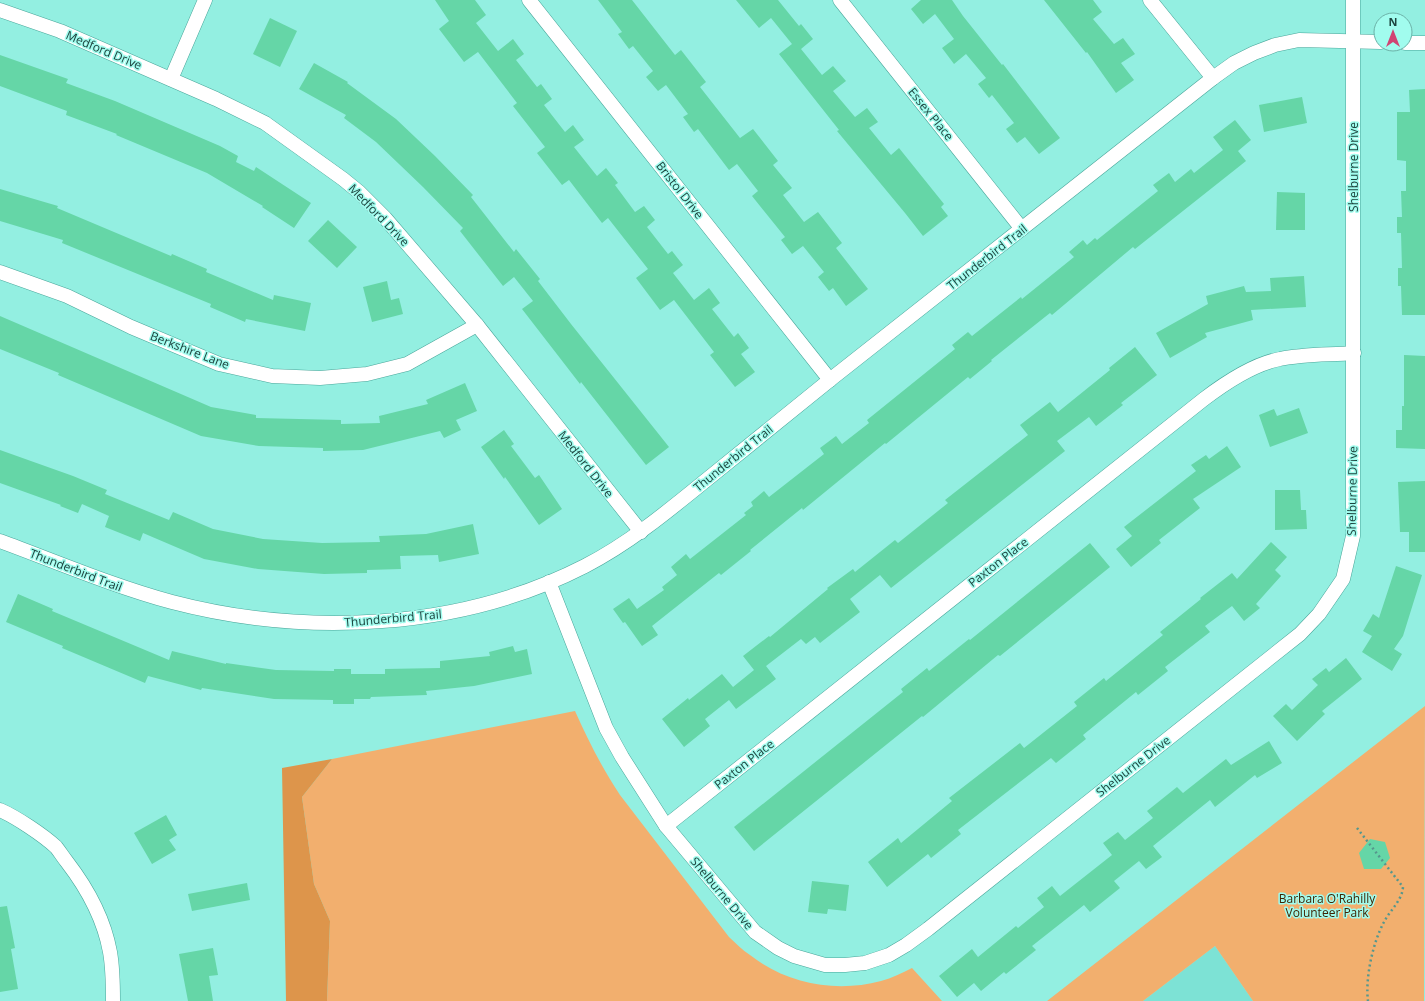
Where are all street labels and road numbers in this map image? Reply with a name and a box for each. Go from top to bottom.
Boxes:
street label: Medford Drive [63,26,145,74]
street label: Essex Place [904,84,958,144]
street label: Shelburne Drive [1345,122,1362,212]
street label: Bristol Drive [652,158,708,222]
street label: Medford Drive [345,180,413,250]
street label: Thunderbird Trail [943,220,1031,294]
street label: Berkshire Lane [148,327,232,373]
street label: Thunderbird Trail [690,421,776,495]
street label: Medford Drive [554,427,618,501]
street label: Shelburne Drive [1343,446,1361,536]
street label: Paxton Place [965,533,1032,591]
street label: Thunderbird Trail [27,545,125,595]
street label: Thunderbird Trail [344,605,442,631]
street label: Shelburne Drive [1092,731,1174,800]
street label: Paxton Place [711,735,778,793]
street label: Shelburne Drive [687,853,758,933]

